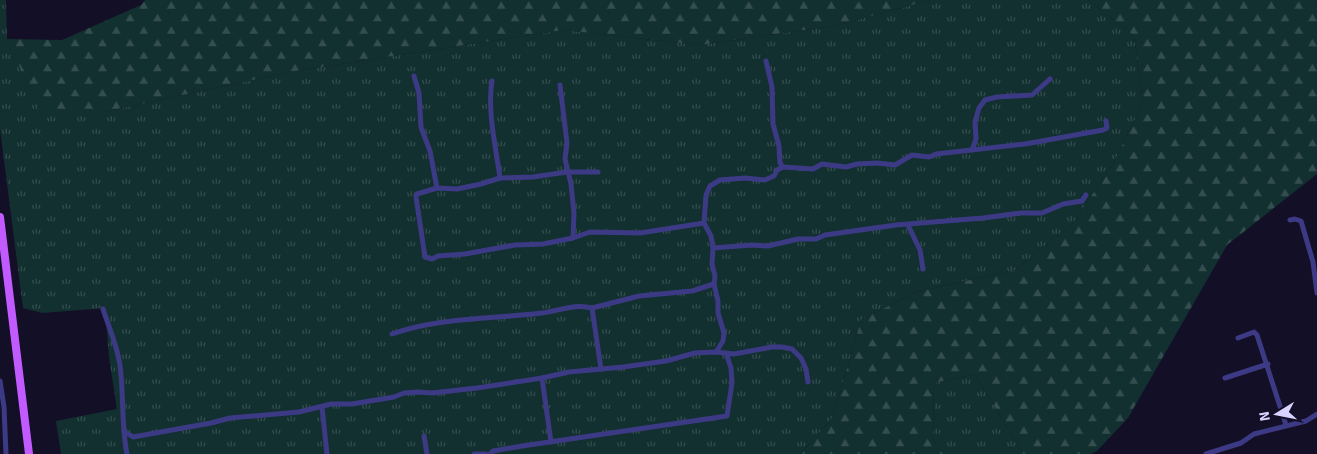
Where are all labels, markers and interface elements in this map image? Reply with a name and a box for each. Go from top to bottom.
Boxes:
north arrow [1252,389,1302,439]
text: N [1255,410,1274,422]

